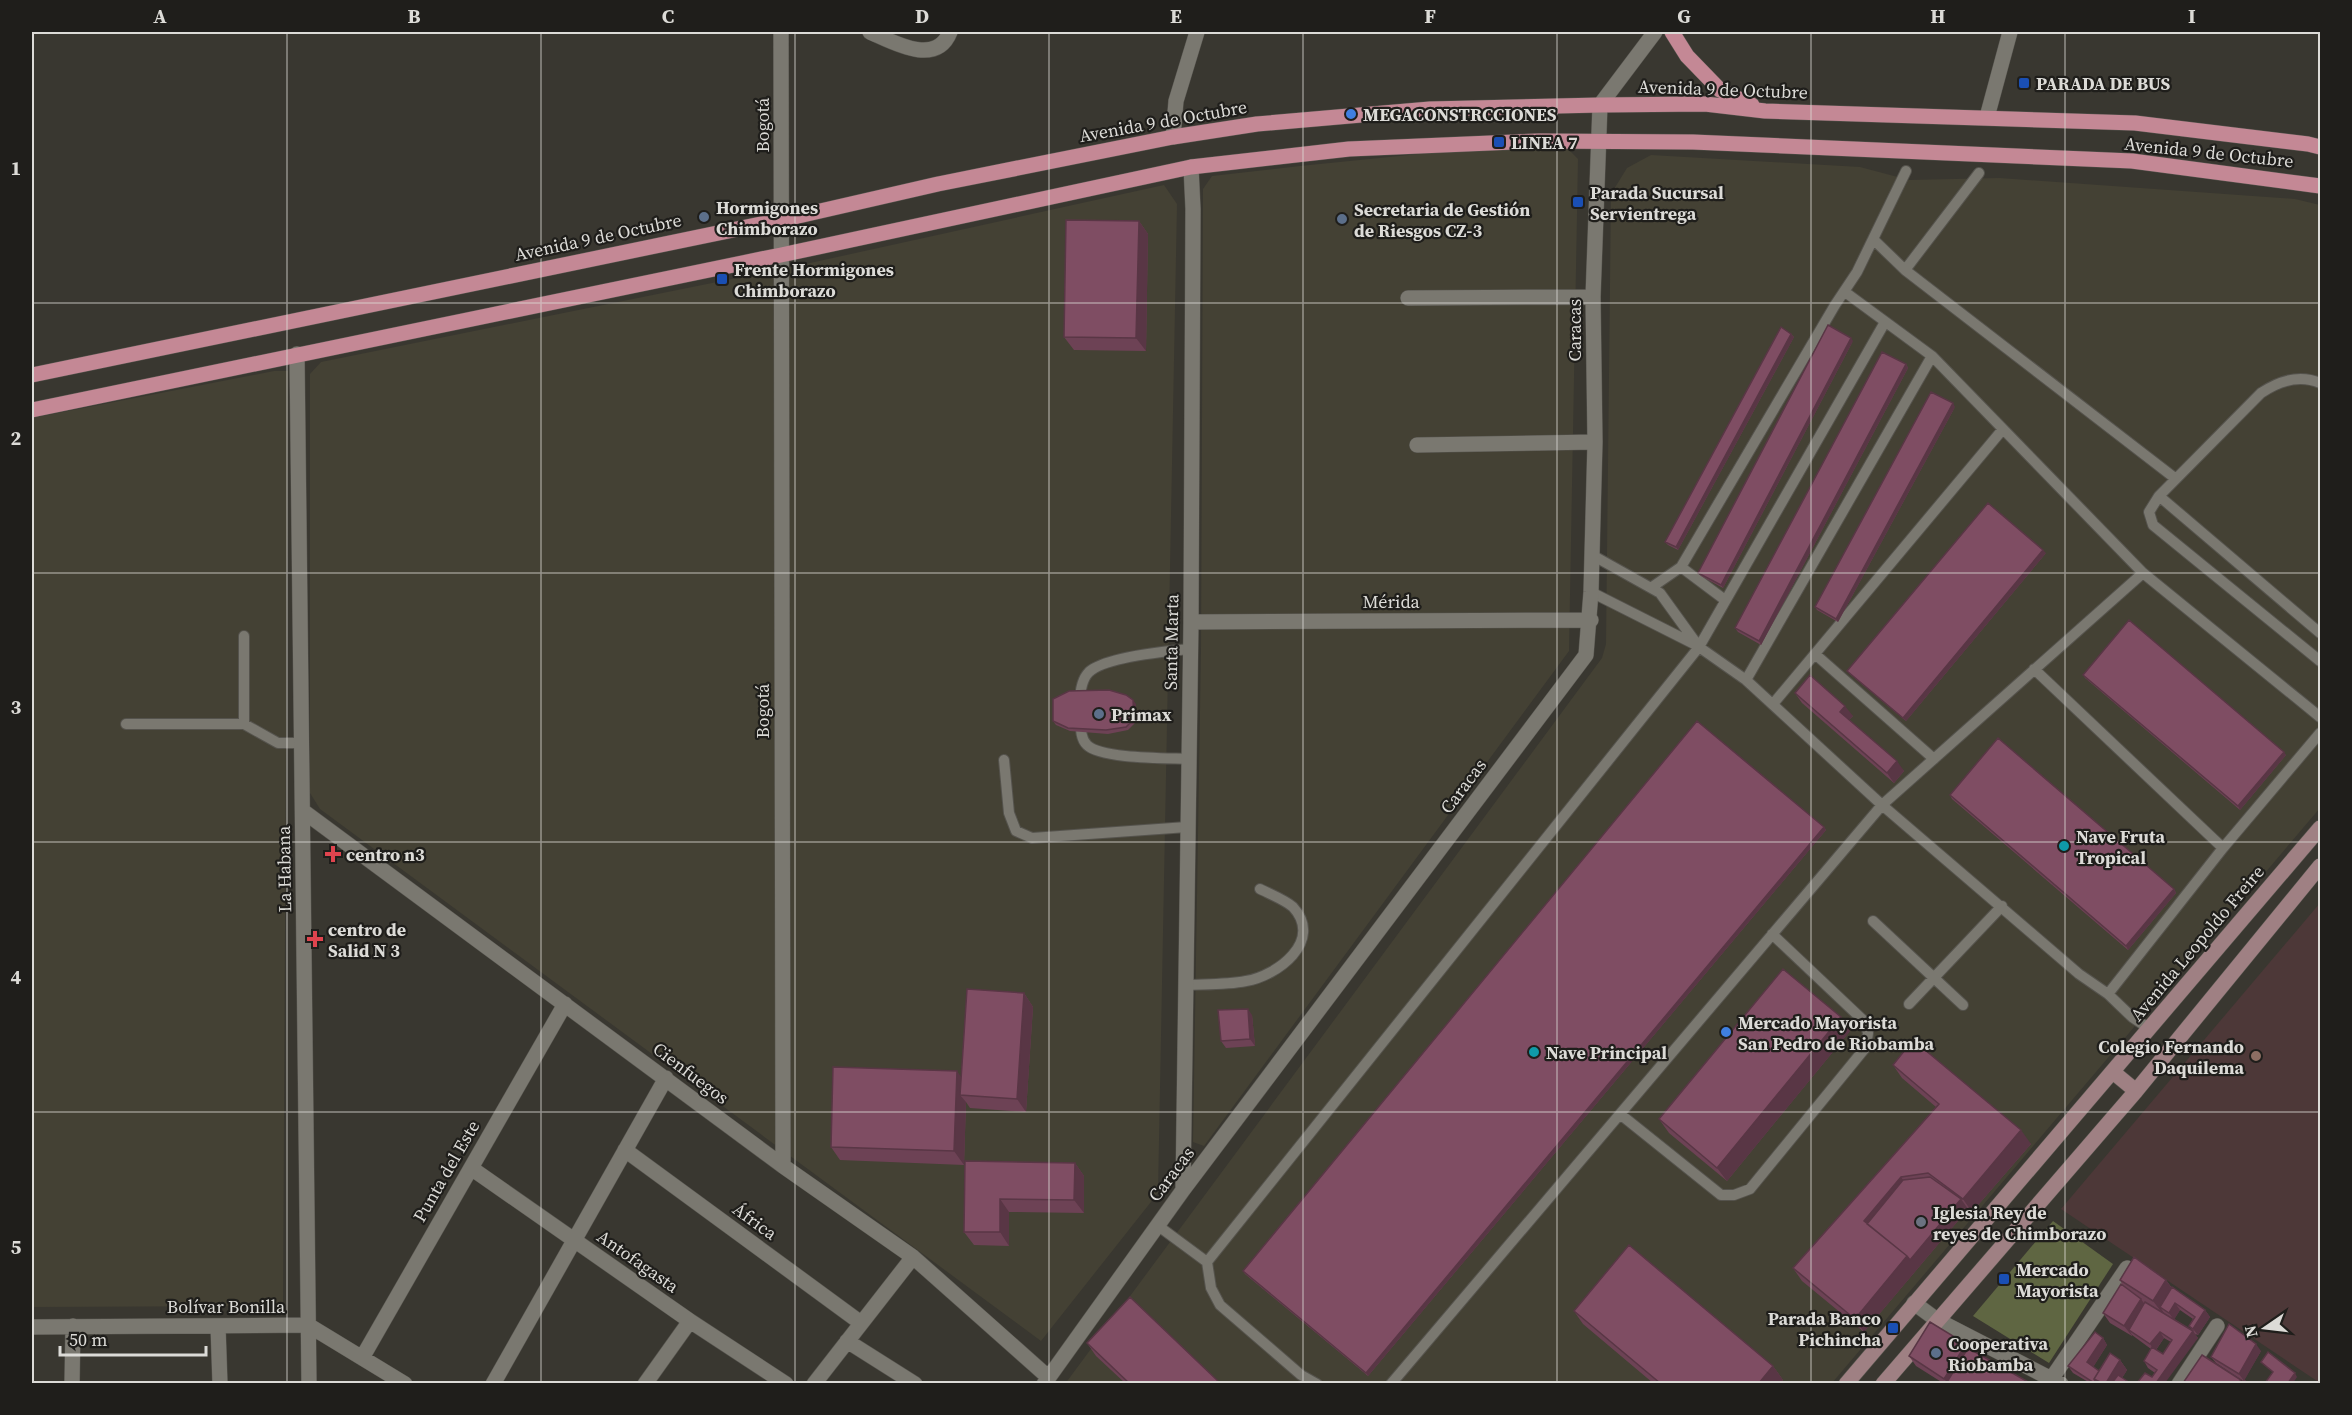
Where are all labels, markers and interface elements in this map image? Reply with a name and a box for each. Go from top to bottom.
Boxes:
text: A [153,2,167,30]
text: B [407,2,421,30]
text: C [662,2,674,30]
text: D [915,2,929,30]
text: E [1170,2,1182,30]
text: F [1424,2,1436,30]
text: G [1677,2,1691,30]
text: H [1930,2,1946,30]
text: I [2188,2,2196,30]
place label: PARADA DE BUS [2036,71,2171,96]
street label: Avenida 9 de Octubre [1638,74,1808,104]
marker: PARADA DE BUS [2017,76,2031,90]
street label: Avenida 9 de Octubre [1077,94,1249,148]
street label: Bogotá [750,97,775,153]
place label: MEGACONSTRCCIONES [1363,102,1557,127]
marker: MEGACONSTRCCIONES [1344,107,1358,121]
place label: LINEA 7 [1511,130,1578,155]
street label: Avenida 9 de Octubre [2123,131,2295,173]
marker: LINEA 7 [1492,135,1506,149]
text: 1 [11,154,21,182]
place label: Parada Sucursal Servientrega [1590,180,1724,226]
place label: Hormigones Chimborazo [716,195,818,241]
marker: Parada Sucursal Servientrega [1571,195,1585,209]
place label: Secretaria de Gestión de Riesgos CZ-3 [1354,197,1530,243]
street label: Avenida 9 de Octubre [512,207,684,267]
marker: Hormigones Chimborazo [697,210,711,224]
marker: Secretaria de Gestión de Riesgos CZ-3 [1335,212,1349,226]
place label: Frente Hormigones Chimborazo [734,257,894,303]
marker: Frente Hormigones Chimborazo [715,272,729,286]
street label: Caracas [1562,298,1587,361]
text: 2 [11,424,22,452]
street label: Mérida [1362,589,1420,614]
street label: Santa Marta [1158,593,1184,690]
street label: Bogotá [750,683,775,739]
text: 3 [11,693,22,721]
place label: Primax [1111,702,1172,727]
marker: Primax [1092,707,1106,721]
street label: Caracas [1434,753,1492,819]
place label: Nave Fruta Tropical [2076,824,2165,870]
street label: La Habana [271,825,297,913]
marker: Nave Fruta Tropical [2057,839,2071,853]
place label: centro n3 [346,842,425,867]
marker: centro n3 [324,845,342,863]
street label: Avenida Leopoldo Freire [2124,860,2270,1026]
place label: centro de Salid N 3 [328,917,406,963]
marker: centro de Salid N 3 [306,930,324,948]
text: 4 [11,963,22,991]
place label: Mercado Mayorista San Pedro de Riobamba [1738,1010,1935,1056]
marker: Mercado Mayorista San Pedro de Riobamba [1719,1025,1733,1039]
place label: Colegio Fernando Daquilema [2098,1034,2244,1080]
street label: Cienfuegos [648,1036,734,1110]
place label: Nave Principal [1546,1040,1667,1065]
marker: Nave Principal [1527,1045,1541,1059]
marker: Colegio Fernando Daquilema [2249,1049,2263,1063]
street label: Punta del Este [407,1116,485,1226]
street label: Caracas [1142,1141,1200,1207]
street label: África [728,1196,783,1246]
place label: Iglesia Rey de reyes de Chimborazo [1933,1200,2106,1246]
marker: Iglesia Rey de reyes de Chimborazo [1914,1215,1928,1229]
street label: Antofagasta [592,1224,685,1299]
text: 5 [11,1233,22,1261]
place label: Mercado Mayorista [2016,1257,2099,1303]
marker: Mercado Mayorista [1997,1272,2011,1286]
street label: Bolívar Bonilla [167,1294,286,1319]
north arrow [2235,1298,2295,1358]
place label: Parada Banco Pichincha [1768,1306,1881,1352]
scale bar [60,1319,206,1357]
marker: Parada Banco Pichincha [1886,1321,1900,1335]
text: N [2238,1323,2263,1340]
text: 50 m [69,1327,107,1352]
place label: Cooperativa Riobamba [1948,1331,2048,1377]
marker: Cooperativa Riobamba [1929,1346,1943,1360]

